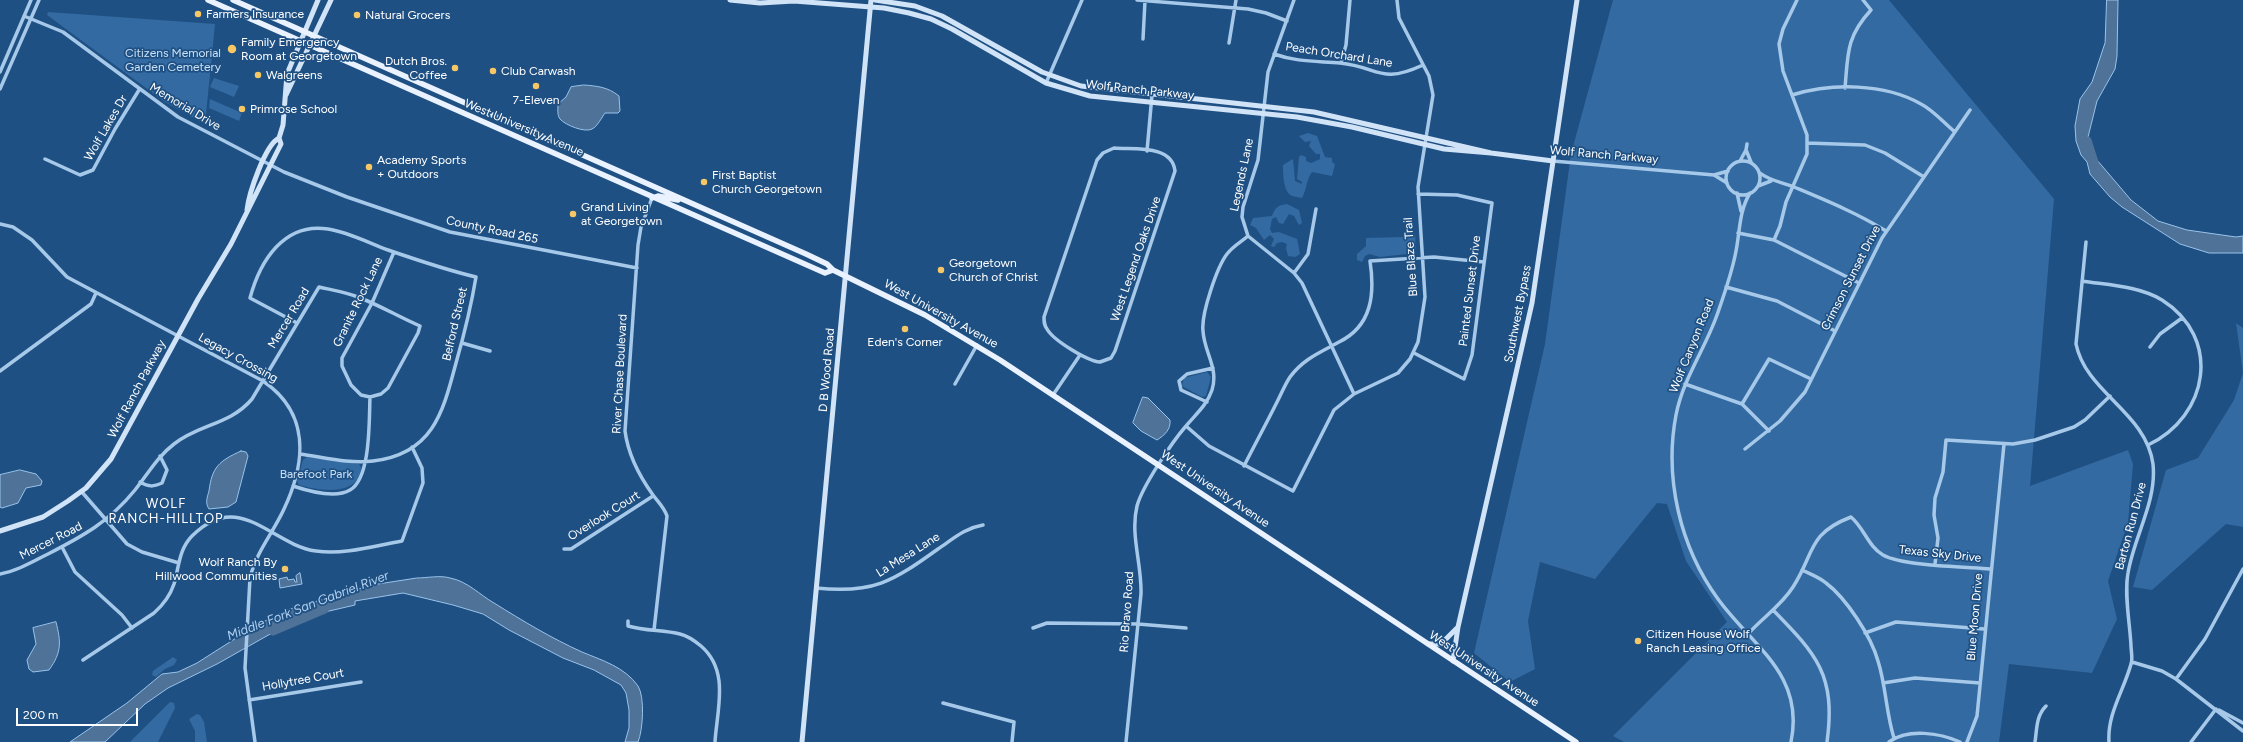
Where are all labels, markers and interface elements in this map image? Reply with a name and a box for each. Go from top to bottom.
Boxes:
place label: Farmers Insurance [206,7,304,21]
place label: Natural Grocers [365,8,450,22]
marker: Farmers Insurance [193,9,203,19]
marker: Natural Grocers [352,10,362,20]
place label: Family Emergency Room at Georgetown [241,35,357,63]
street label: Peach Orchard Lane [1285,39,1393,71]
marker: Family Emergency Room at Georgetown [226,43,238,55]
park label: Citizens Memorial Garden Cemetery [125,46,221,74]
place label: Dutch Bros. Coffee [385,54,447,82]
marker: Dutch Bros. Coffee [450,63,460,73]
place label: Club Carwash [501,64,575,78]
marker: Club Carwash [488,66,498,76]
place label: Walgreens [266,68,322,82]
marker: Walgreens [253,70,263,80]
street label: Wolf Ranch Parkway [1085,77,1195,103]
street label: Memorial Drive [147,80,223,134]
marker: 7-Eleven [531,81,541,91]
street label: Wolf Lakes Dr [81,93,131,163]
place label: 7-Eleven [513,93,559,107]
street label: West University Avenue [462,96,586,160]
place label: Primrose School [250,102,337,116]
marker: Primrose School [237,104,247,114]
street label: Legends Lane [1227,137,1257,213]
street label: Wolf Ranch Parkway [1549,143,1659,167]
place label: Academy Sports + Outdoors [377,153,466,181]
marker: Academy Sports + Outdoors [364,162,374,172]
place label: First Baptist Church Georgetown [712,168,822,196]
marker: First Baptist Church Georgetown [699,177,709,187]
street label: West Legend Oaks Drive [1108,195,1164,323]
place label: Grand Living at Georgetown [581,200,662,228]
marker: Grand Living at Georgetown [568,209,578,219]
street label: County Road 265 [445,213,539,247]
street label: Blue Blaze Trail [1401,217,1421,297]
street label: Crimson Sunset Drive [1818,223,1884,333]
street label: Painted Sunset Drive [1456,235,1484,347]
street label: Granite Rock Lane [330,255,386,349]
place label: Georgetown Church of Christ [949,256,1038,284]
street label: Southwest Bypass [1501,264,1535,364]
marker: Georgetown Church of Christ [936,265,946,275]
street label: West University Avenue [881,277,1001,351]
street label: Mercer Road [265,285,313,351]
street label: Belford Street [439,286,471,362]
street label: Wolf Canyon Road [1667,297,1717,395]
street label: River Chase Boulevard [610,314,630,434]
marker: Eden's Corner [900,324,910,334]
street label: D B Wood Road [816,327,838,413]
street label: Legacy Crossing [196,330,280,386]
place label: Eden's Corner [867,335,943,349]
street label: Wolf Ranch Parkway [105,338,169,440]
street label: West University Avenue [1158,447,1272,531]
park label: Barefoot Park [280,467,352,481]
street label: Barton Run Drive [2112,481,2150,571]
street label: Overlook Court [565,488,643,544]
district label: WOLF RANCH-HILLTOP [108,496,224,527]
street label: Mercer Road [17,519,85,563]
street label: La Mesa Lane [874,530,942,580]
street label: Texas Sky Drive [1898,543,1982,565]
place label: Wolf Ranch By Hillwood Communities [155,555,277,583]
marker: Wolf Ranch By Hillwood Communities [280,564,290,574]
water label: Middle Fork San Gabriel River [225,568,391,644]
street label: Rio Bravo Road [1117,571,1137,653]
street label: Blue Moon Drive [1964,573,1986,661]
place label: Citizen House Wolf Ranch Leasing Office [1646,627,1760,655]
street label: West University Avenue [1426,628,1542,710]
marker: Citizen House Wolf Ranch Leasing Office [1633,636,1643,646]
street label: Hollytree Court [261,666,345,694]
scale bar [18,700,140,726]
text: 200 m [23,708,58,722]

